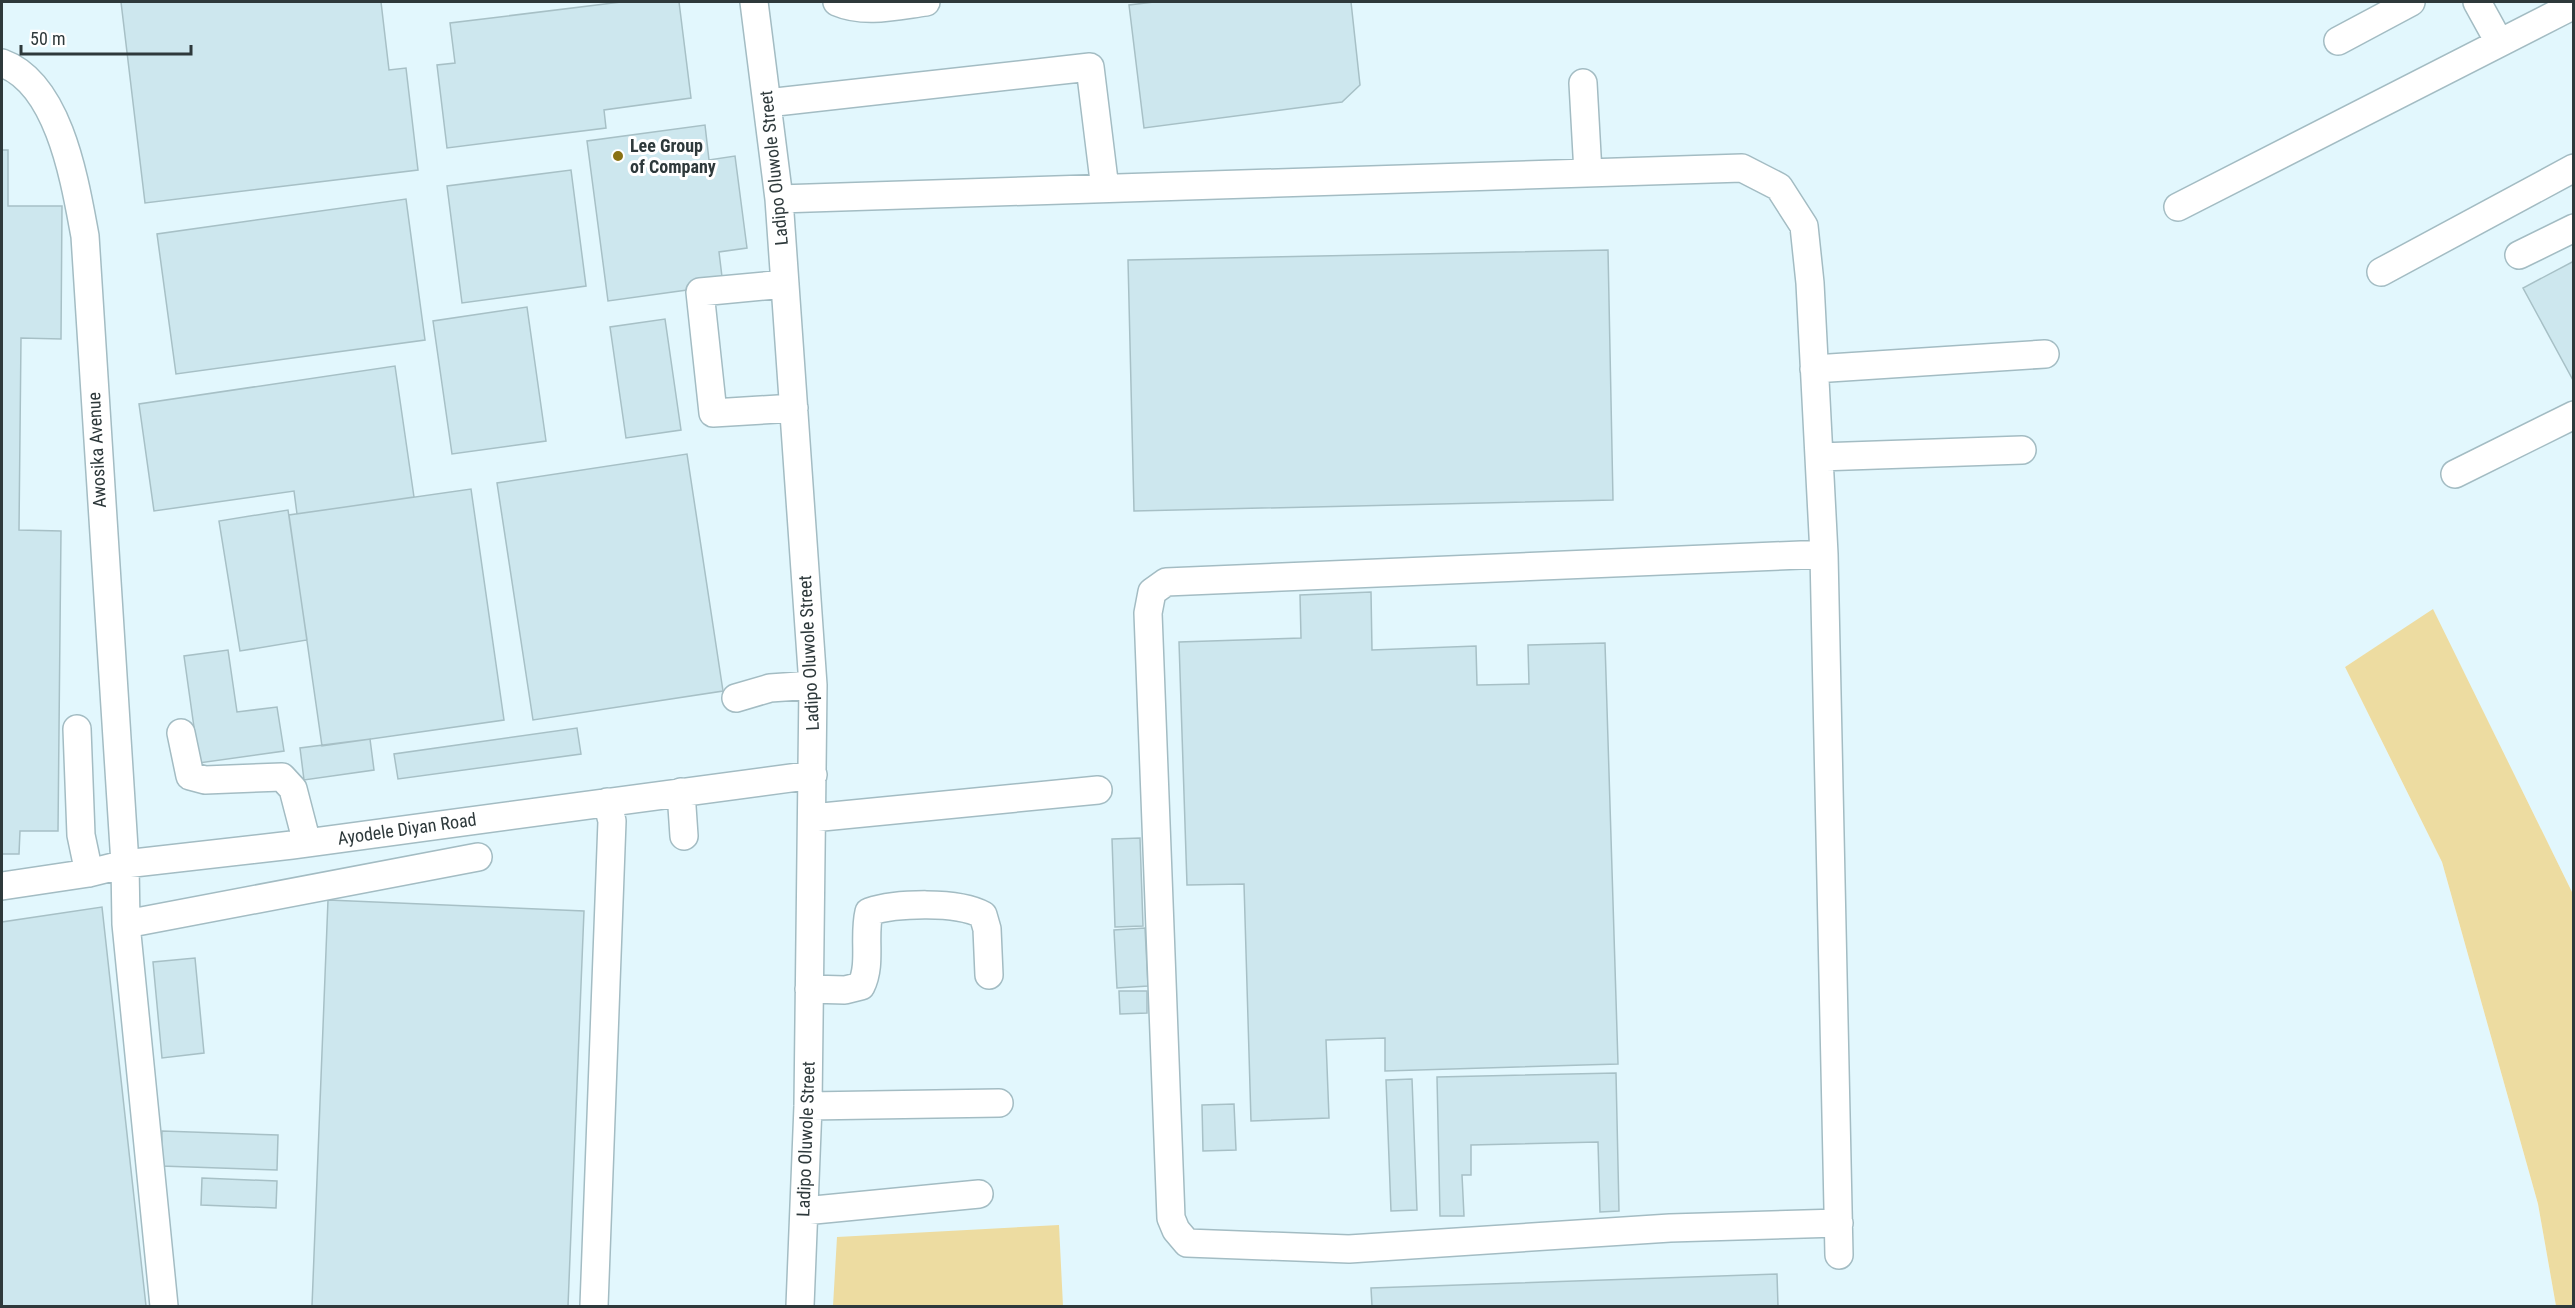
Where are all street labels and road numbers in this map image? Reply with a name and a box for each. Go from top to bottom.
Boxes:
street label: Ladipo Oluwole Street [755,90,792,247]
street label: Awosika Avenue [83,392,110,508]
street label: Ladipo Oluwole Street [794,575,823,731]
street label: Ayodele Diyan Road [336,808,478,849]
street label: Ladipo Oluwole Street [792,1061,819,1217]

